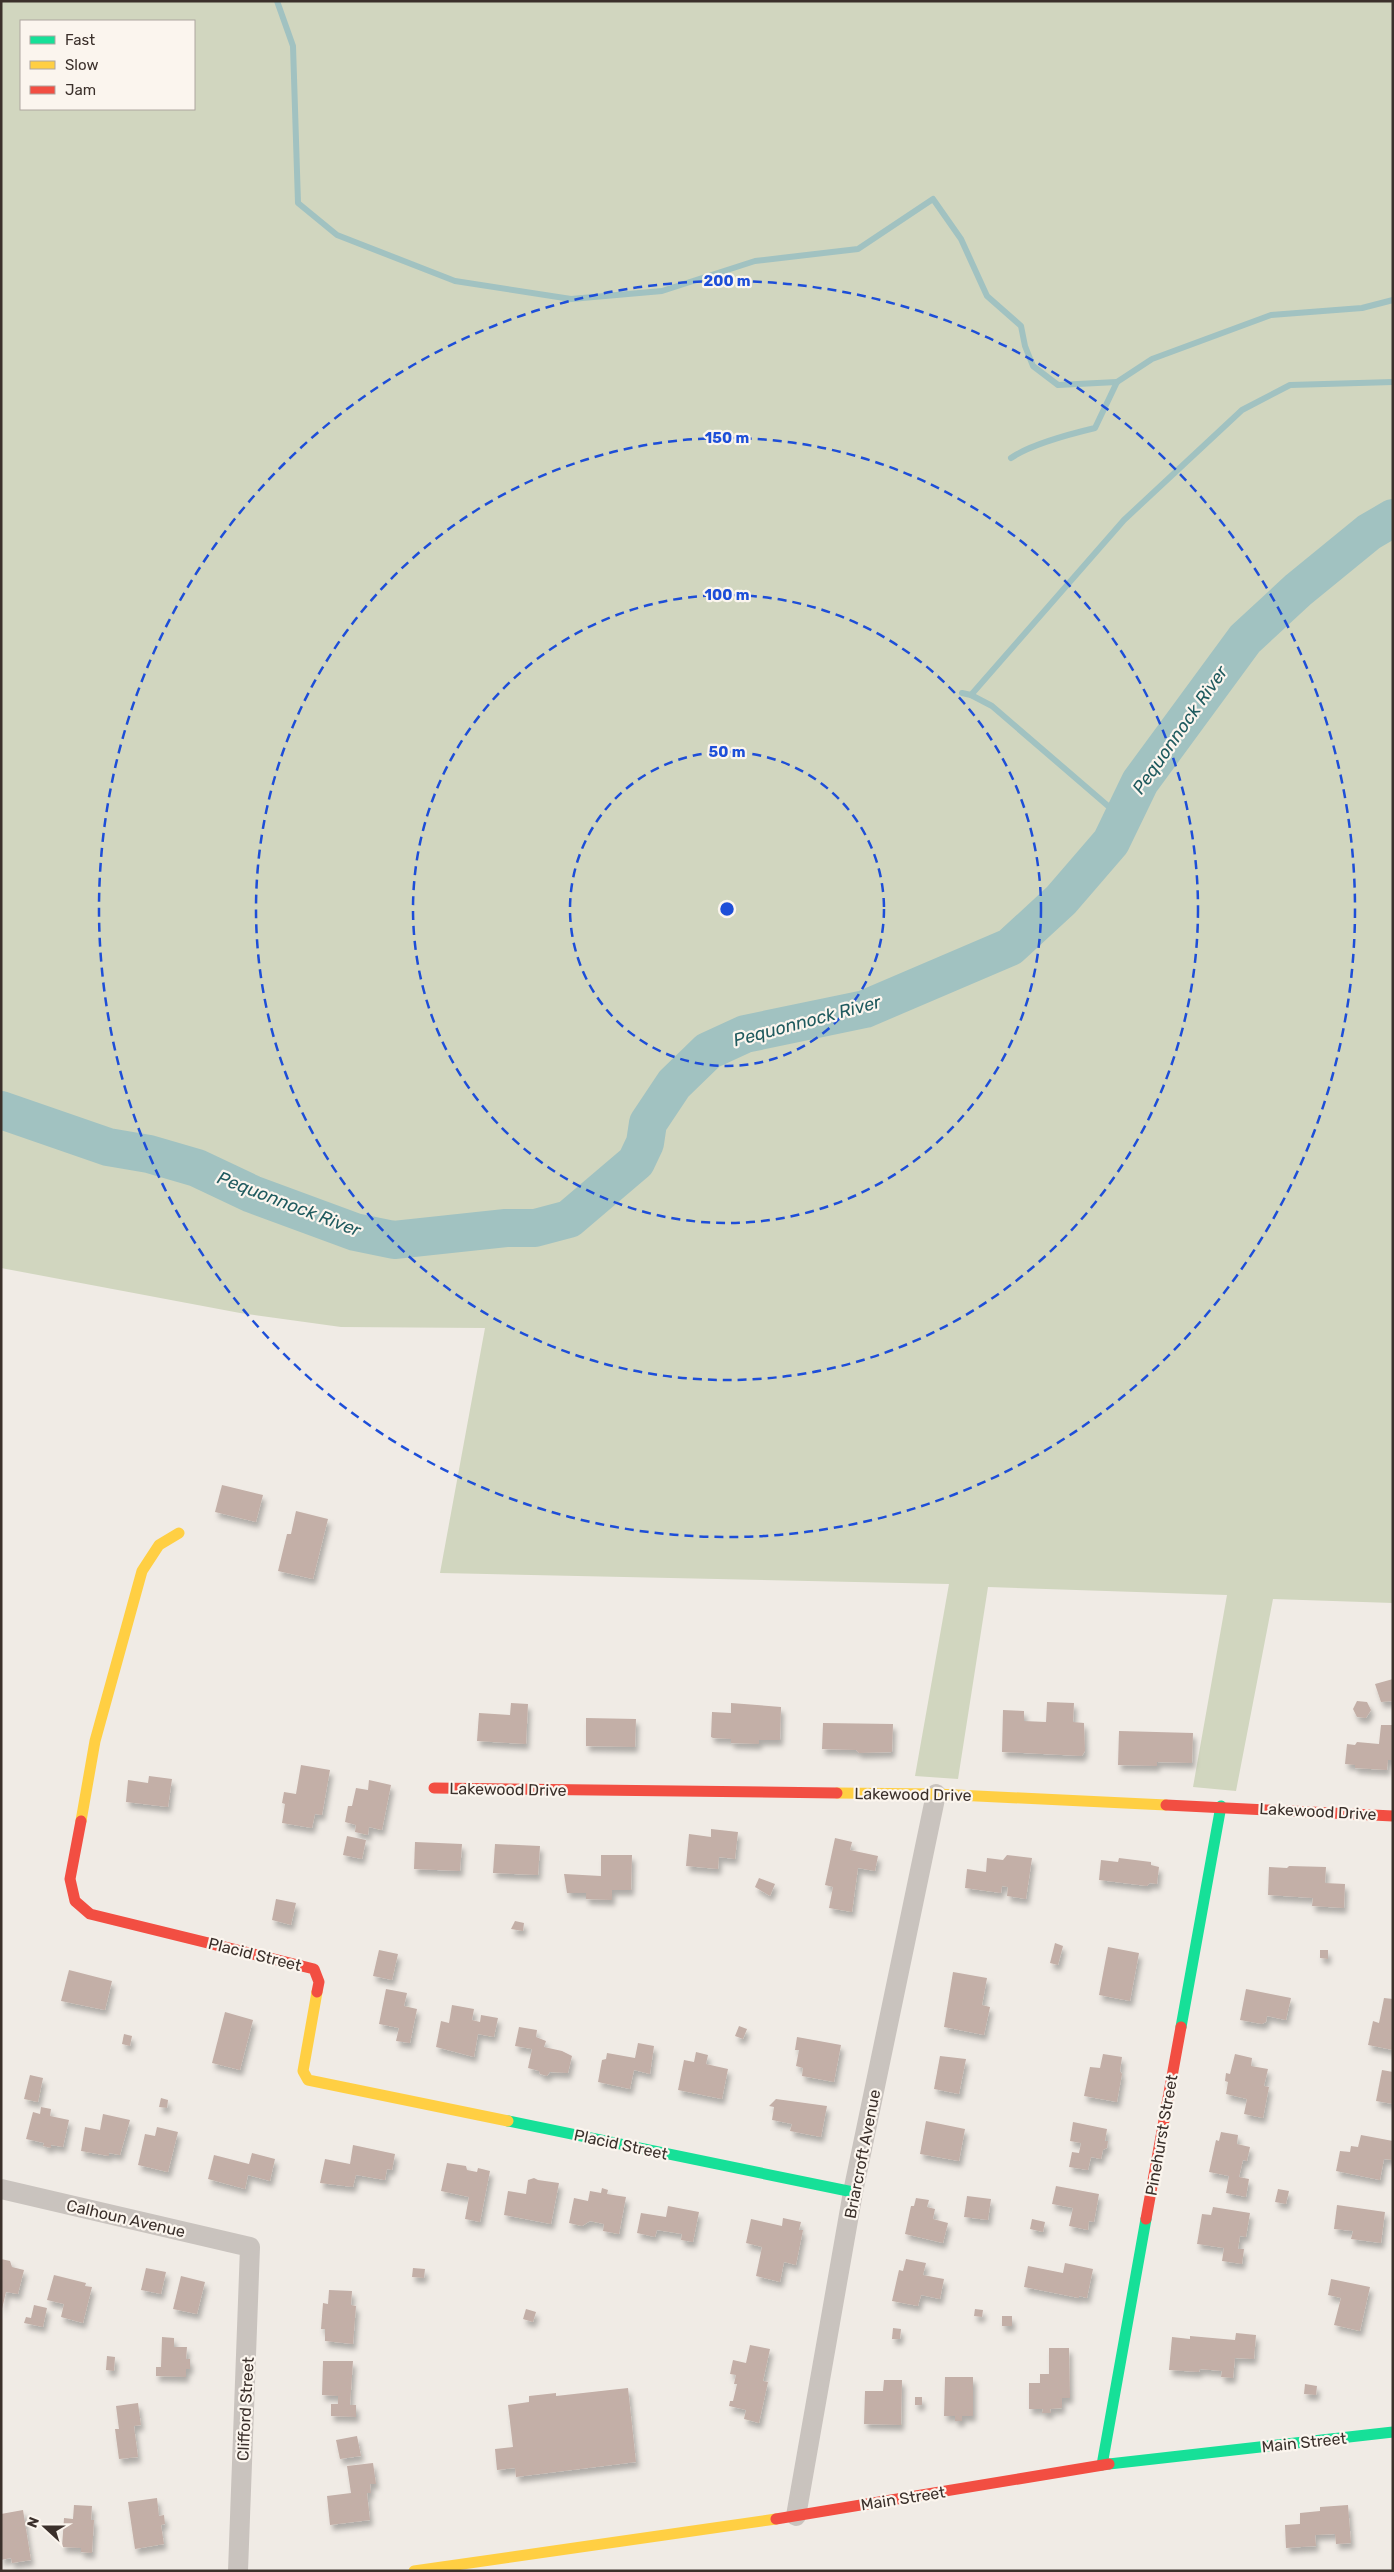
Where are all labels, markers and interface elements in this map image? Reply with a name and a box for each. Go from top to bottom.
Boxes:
legend [20,20,195,110]
text: Fast [65,31,95,49]
text: Slow [65,56,98,74]
text: Jam [65,81,96,99]
text: 200 m [703,272,751,290]
text: 150 m [705,429,749,447]
text: 100 m [705,586,749,604]
water label: Pequonnock River [1127,661,1233,798]
text: 50 m [709,743,745,761]
centre of rings [718,900,736,918]
water label: Pequonnock River [731,990,884,1051]
water label: Pequonnock River [214,1167,365,1242]
street label: Lakewood Drive [449,1779,567,1800]
street label: Lakewood Drive [854,1784,972,1805]
street label: Lakewood Drive [1259,1799,1377,1824]
street label: Placid Street [206,1934,303,1975]
street label: Pinehurst Street [1141,2073,1182,2197]
street label: Briarcroft Avenue [841,2088,884,2220]
street label: Placid Street [572,2125,670,2164]
street label: Calhoun Avenue [65,2196,187,2241]
street label: Clifford Street [233,2357,258,2462]
street label: Main Street [1261,2429,1347,2456]
street label: Main Street [859,2482,947,2515]
north arrow [20,2502,70,2552]
text: N [24,2515,43,2530]

